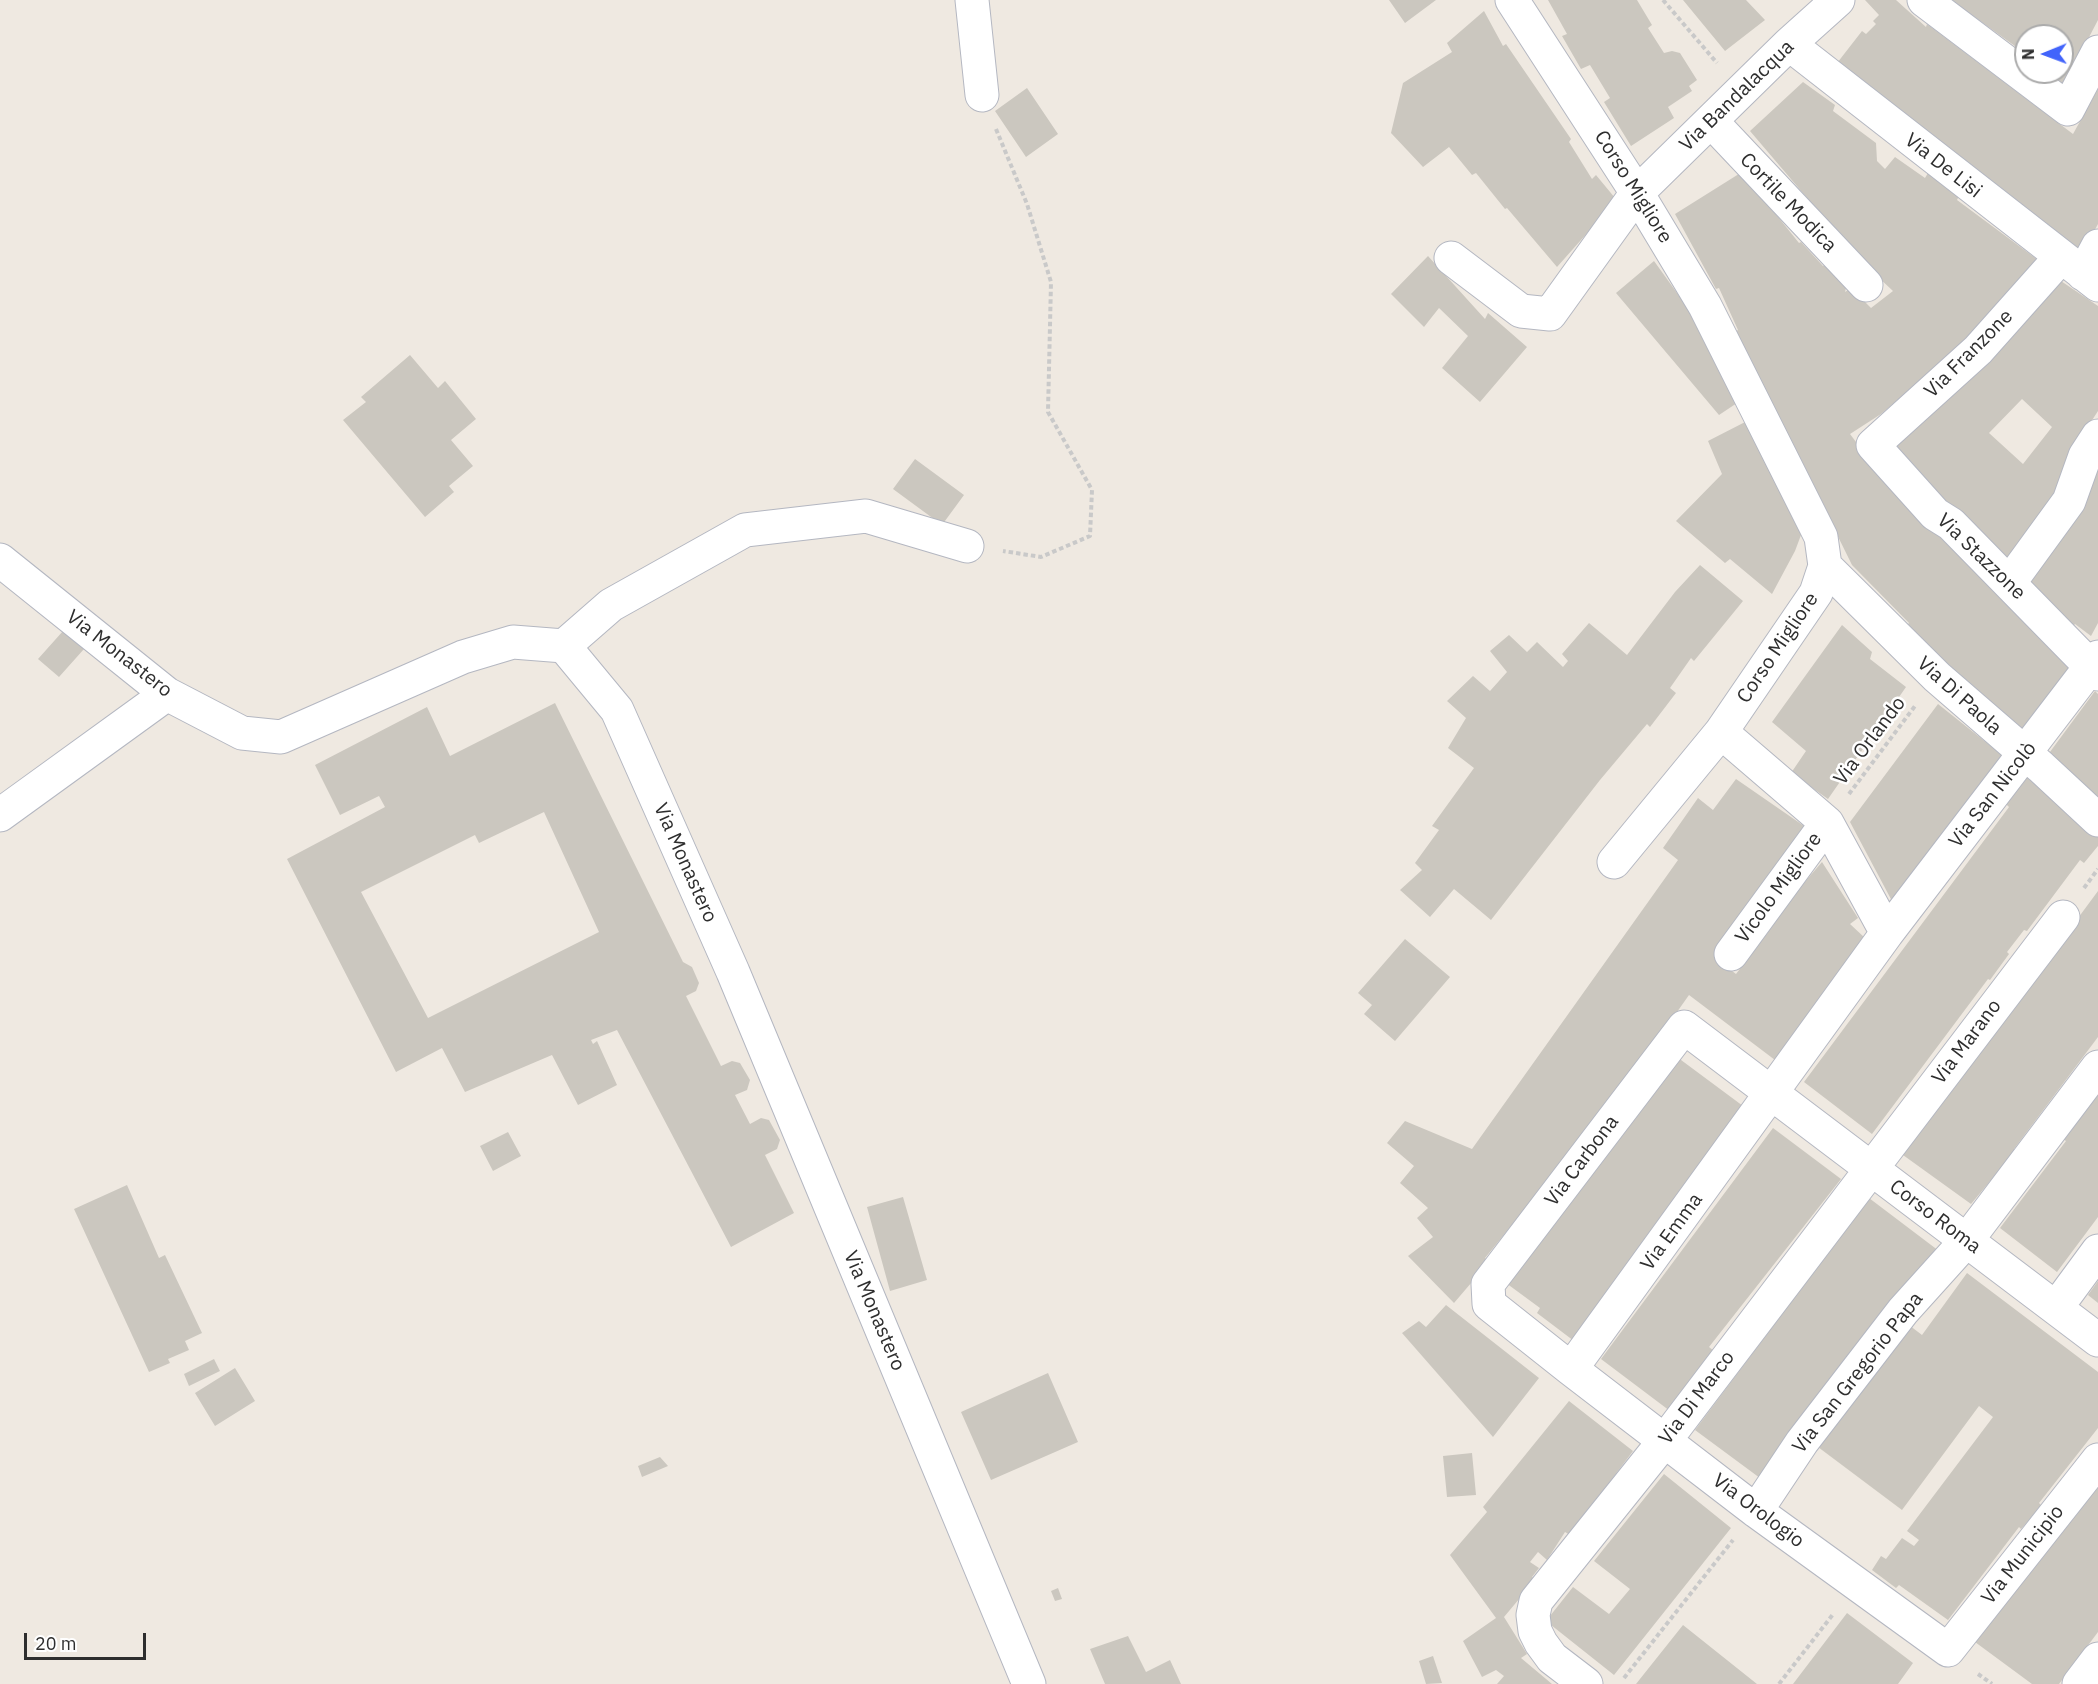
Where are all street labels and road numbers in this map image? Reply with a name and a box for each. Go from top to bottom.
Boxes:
street label: Via Bandalacqua [1675,35,1799,157]
street label: Corso Migliore [1589,126,1677,248]
street label: Via De Lisi [1900,128,1986,204]
street label: Cortile Modica [1735,148,1841,258]
street label: Via Franzone [1920,305,2018,403]
street label: Via Stazzone [1932,509,2030,605]
street label: Corso Migliore [1732,588,1824,708]
street label: Via Monastero [61,605,177,703]
street label: Via Di Paola [1912,652,2006,740]
street label: Via Orlando [1829,692,1911,790]
street label: Via San Nicolò [1944,737,2042,853]
street label: Via Monastero [648,800,722,926]
street label: Vicolo Migliore [1731,828,1827,948]
street label: Via Marano [1927,995,2007,1089]
street label: Via Carbona [1540,1111,1624,1211]
street label: Corso Roma [1884,1175,1986,1259]
street label: Via Emma [1636,1189,1708,1275]
street label: Via Monastero [838,1247,910,1375]
street label: Via San Gregorio Papa [1788,1288,1928,1458]
street label: Via Di Marco [1654,1346,1740,1450]
street label: Via Orologio [1707,1469,1809,1553]
street label: Via Municipio [1977,1501,2069,1609]

